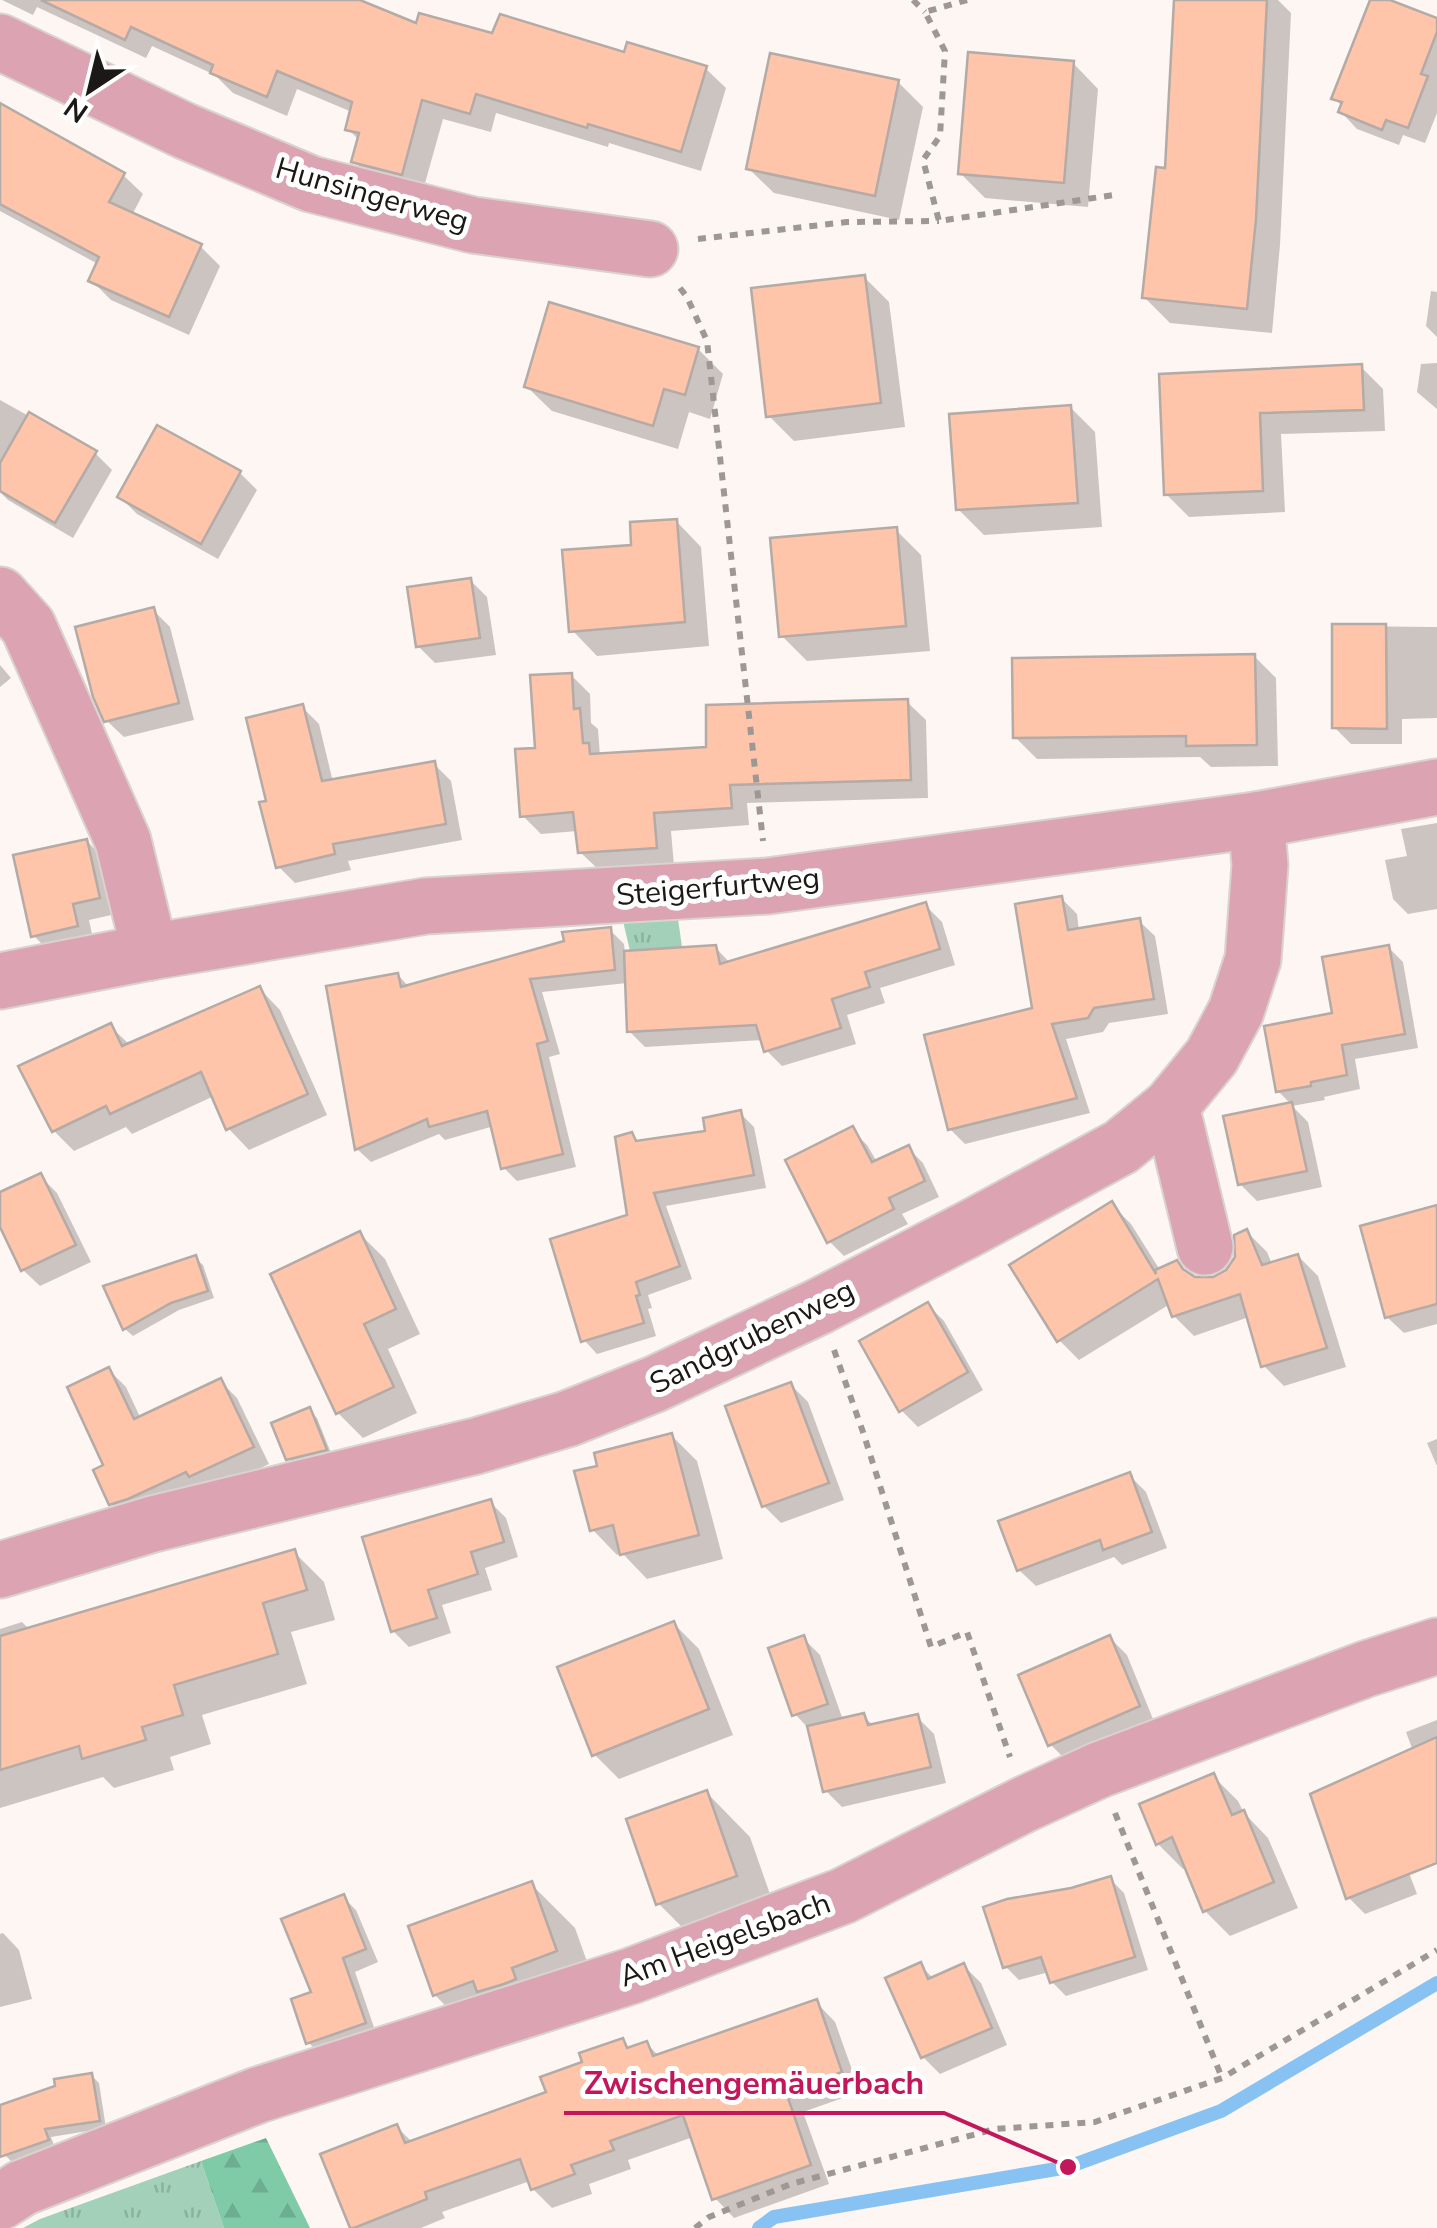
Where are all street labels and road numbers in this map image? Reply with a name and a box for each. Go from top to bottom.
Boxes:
street label: Hunsingerweg [271,148,473,242]
street label: Steigerfurtweg [614,858,822,916]
street label: Sandgrubenweg [643,1270,861,1404]
street label: Am Heigelsbach [614,1883,836,1997]

